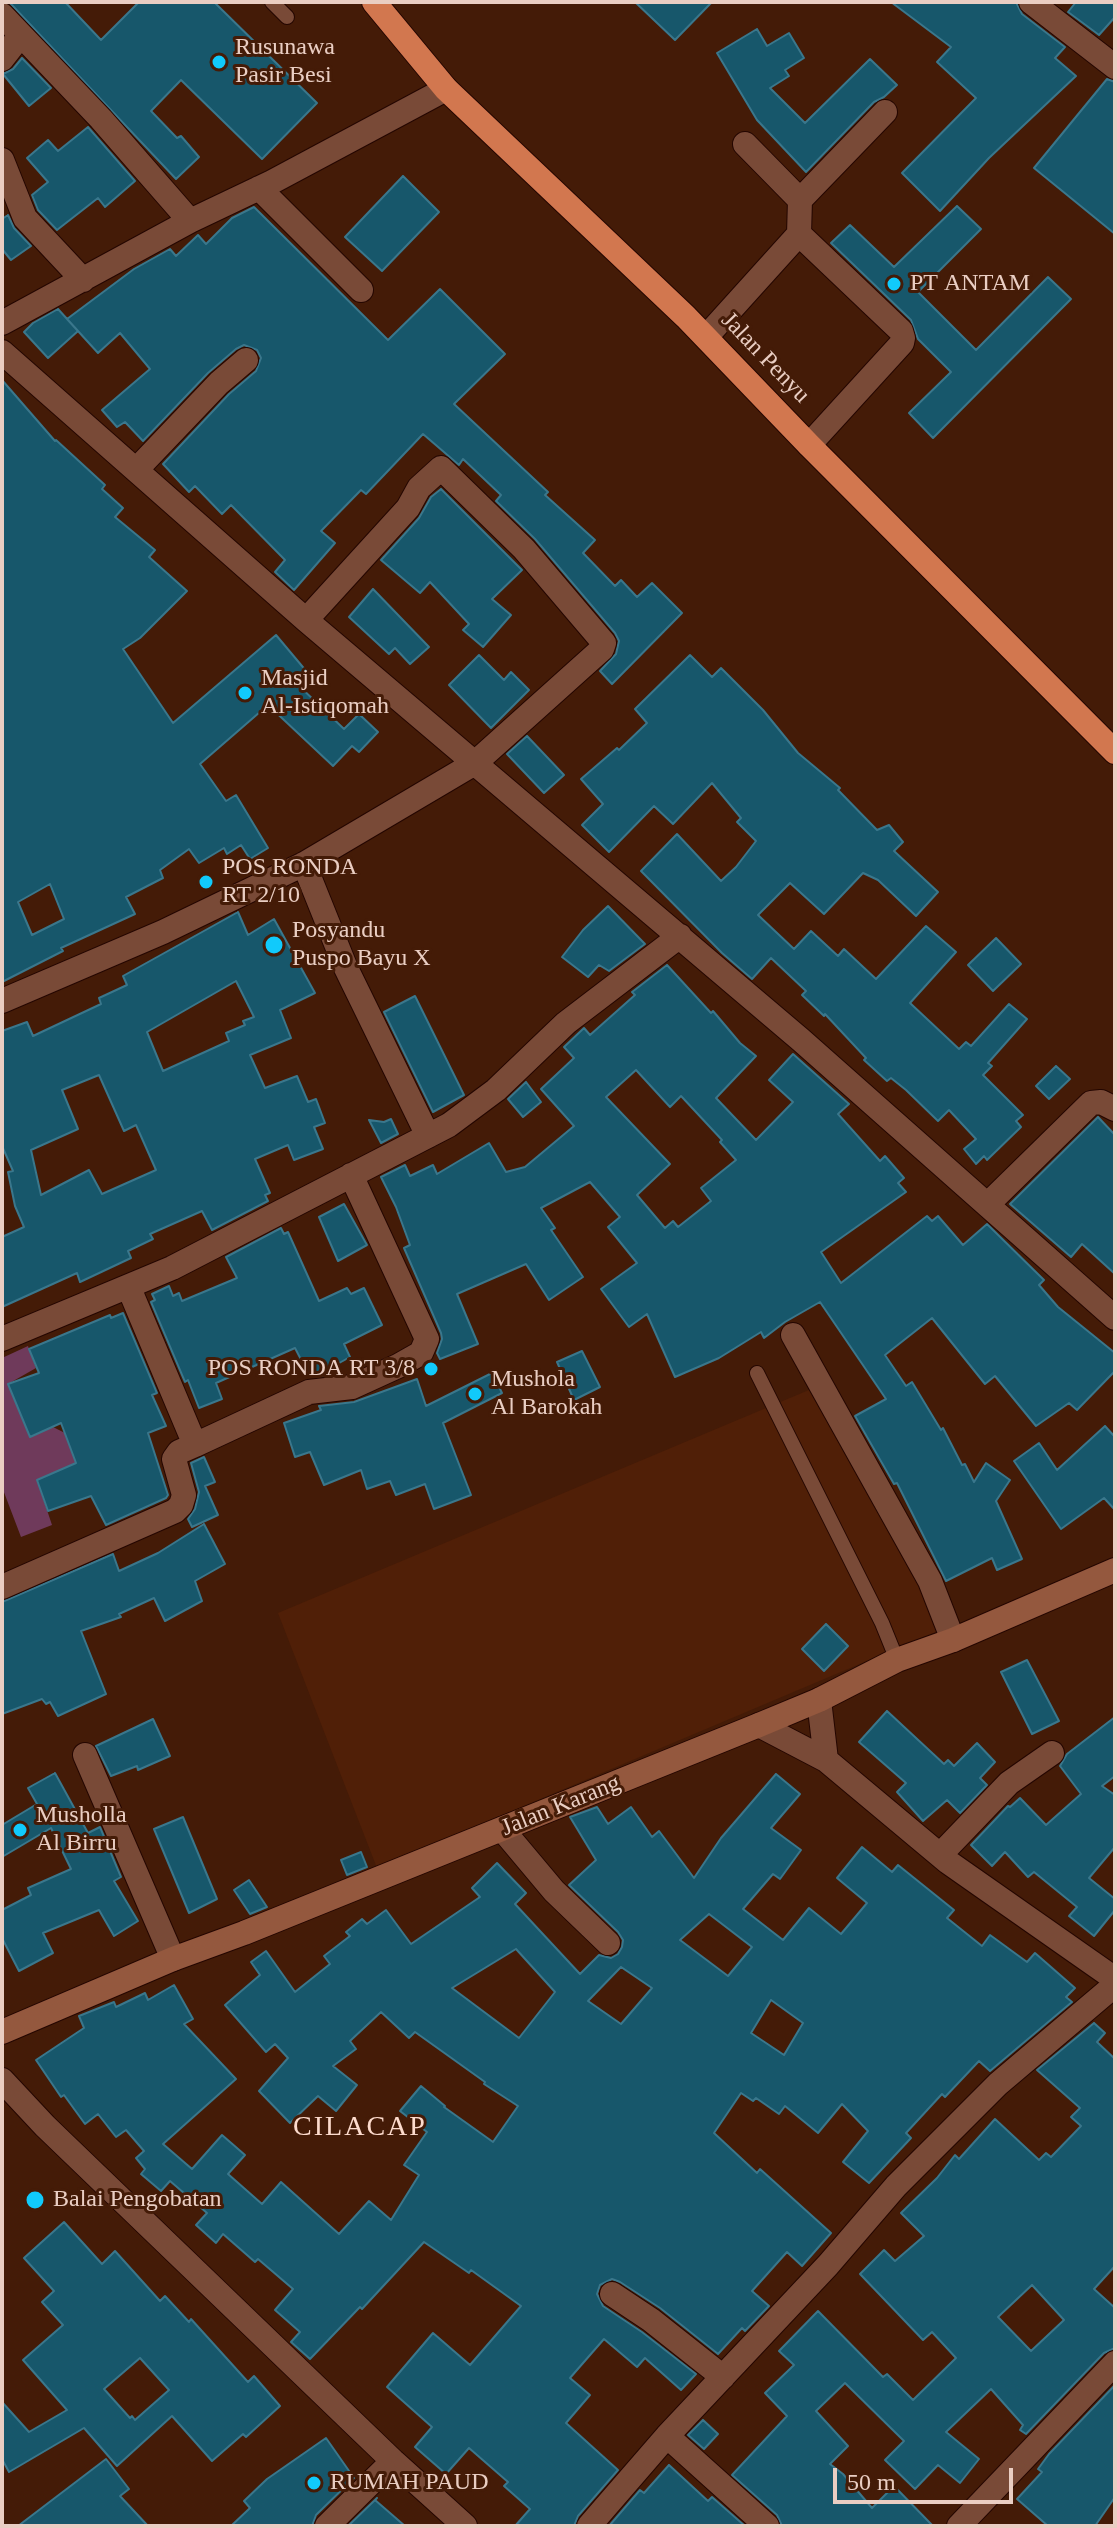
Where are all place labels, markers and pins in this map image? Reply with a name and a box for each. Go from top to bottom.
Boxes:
place label: Rusunawa Pasir Besi [235,34,335,90]
marker: Rusunawa Pasir Besi [210,53,228,71]
place label: PT ANTAM [910,270,1030,298]
marker: PT ANTAM [885,275,903,293]
place label: Masjid Al-Istiqomah [261,665,389,721]
marker: Masjid Al-Istiqomah [236,684,254,702]
place label: POS RONDA RT 2/10 [222,854,357,910]
marker: POS RONDA RT 2/10 [197,873,215,891]
place label: Posyandu Puspo Bayu X [292,917,431,973]
marker: Posyandu Puspo Bayu X [263,934,285,956]
place label: POS RONDA RT 3/8 [208,1355,415,1383]
marker: POS RONDA RT 3/8 [422,1360,440,1378]
place label: Mushola Al Barokah [491,1366,602,1422]
marker: Mushola Al Barokah [466,1385,484,1403]
place label: Musholla Al Birru [36,1802,127,1858]
marker: Musholla Al Birru [11,1821,29,1839]
place label: Balai Pengobatan [53,2186,222,2214]
marker: Balai Pengobatan [24,2189,46,2211]
place label: RUMAH PAUD [330,2469,488,2497]
marker: RUMAH PAUD [305,2474,323,2492]

